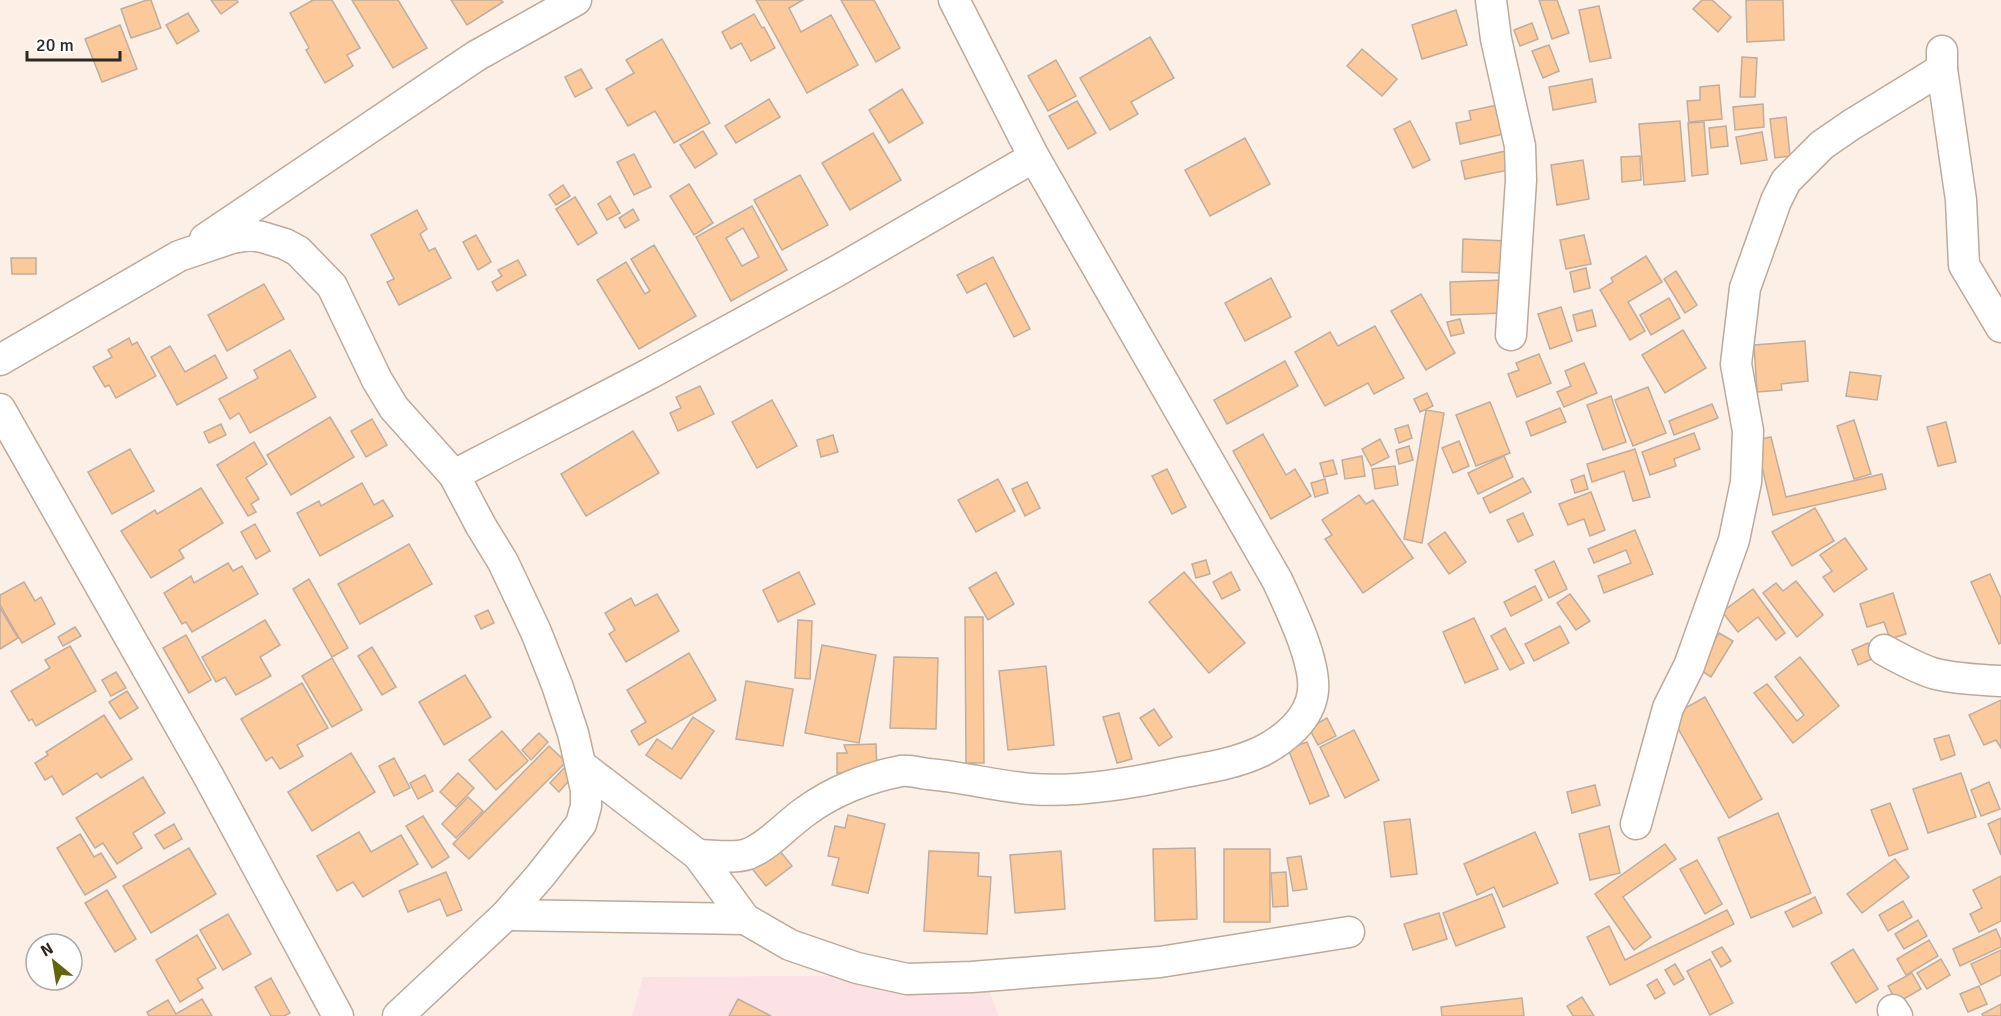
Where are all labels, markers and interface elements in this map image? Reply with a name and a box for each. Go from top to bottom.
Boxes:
scale bar [27,24,120,62]
text: 20 m [36,34,74,56]
north arrow [24,932,84,992]
text: N [37,938,57,961]

